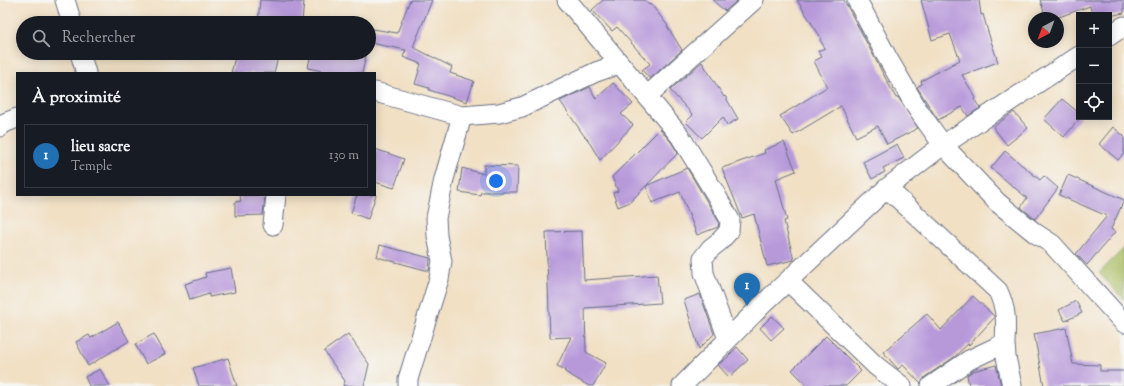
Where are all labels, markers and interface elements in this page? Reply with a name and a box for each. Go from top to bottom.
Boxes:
north arrow [1028,12,1064,48]
map controls [1076,12,1112,120]
button: + [1076,12,1112,48]
search box [16,16,376,60]
icon: search [30,27,52,49]
text: Rechercher [62,28,135,49]
button: − [1076,48,1112,84]
button: locate [1076,84,1112,120]
text: À proximité [32,86,121,110]
text: lieu sacre [71,137,130,158]
text: 1 [44,147,48,165]
text: 130 m [329,147,359,165]
text: Temple [71,158,112,176]
your location [486,171,506,191]
pin: 1 [734,273,760,306]

